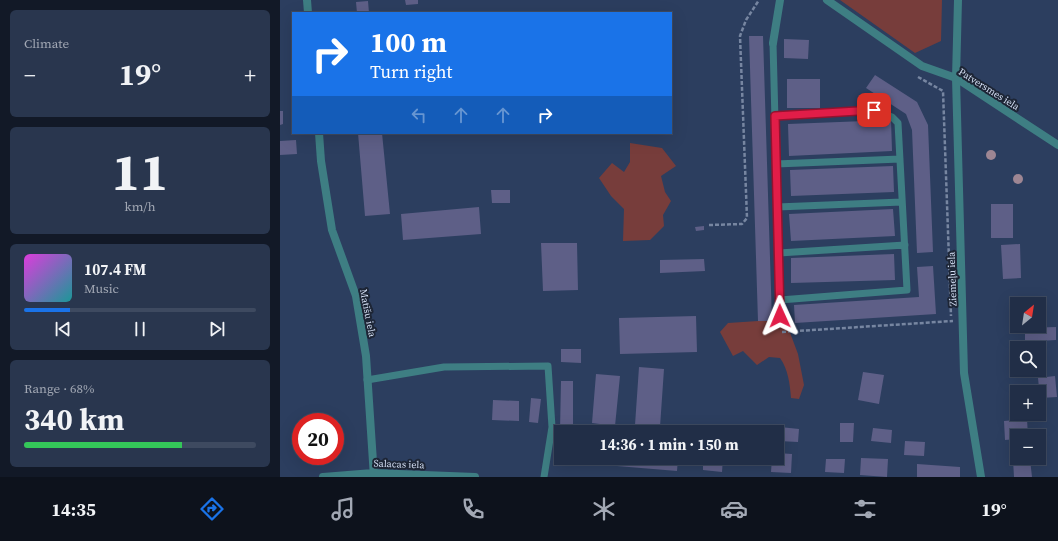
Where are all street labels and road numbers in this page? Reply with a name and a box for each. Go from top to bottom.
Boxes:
street label: Patversmes iela [956,65,1023,113]
street label: Ziemeļu iela [945,251,959,307]
street label: Matīšu iela [357,288,379,339]
street label: Salacas iela [373,457,426,471]

